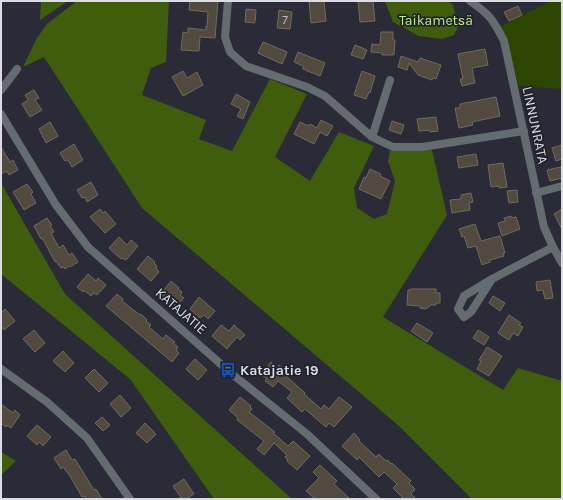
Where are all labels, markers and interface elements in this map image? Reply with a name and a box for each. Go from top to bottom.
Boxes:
park label: Taikametsä [399,12,473,29]
house number: 7 [282,13,288,27]
street label: LINNUNRATA [518,85,552,165]
street label: KATAJATIE [152,284,210,338]
bus stop icon: Katajatie 19 [219,361,237,379]
place label: Katajatie 19 [240,362,319,379]

